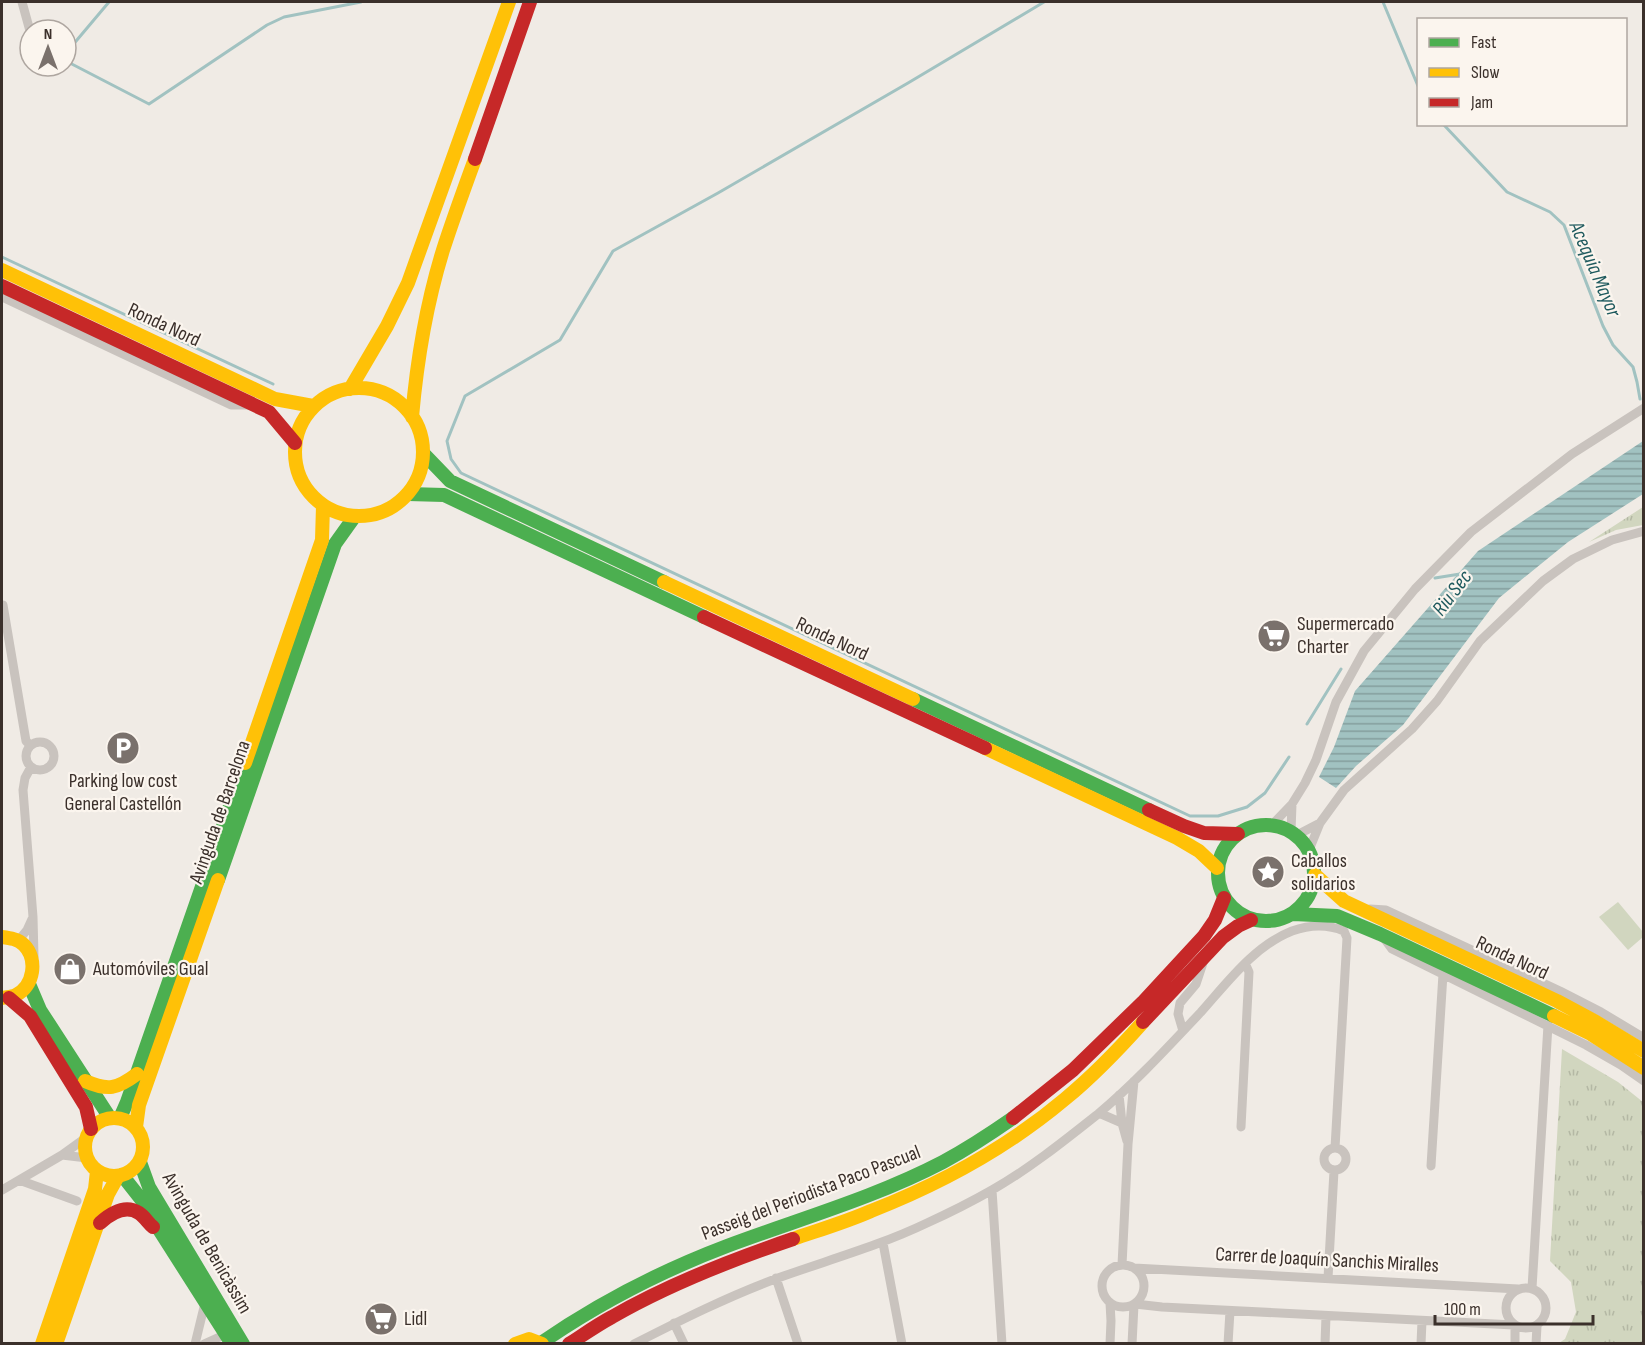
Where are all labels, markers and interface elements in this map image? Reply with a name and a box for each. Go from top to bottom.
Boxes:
north arrow [18,18,78,78]
legend [1417,18,1627,126]
text: N [44,25,52,44]
text: Fast [1471,32,1497,53]
text: Slow [1471,62,1500,83]
text: Jam [1470,92,1493,113]
water label: Acequia Mayor [1563,217,1627,321]
street label: Ronda Nord [124,298,204,352]
water label: Riu Sec [1427,565,1478,621]
street label: Ronda Nord [792,612,872,666]
place label: Supermercado Charter [1297,612,1394,659]
supermarket icon: Supermercado Charter [1256,618,1292,654]
parking icon: Parking low cost General Castellón [105,730,141,766]
street label: Avinguda de Barcelona [184,737,256,888]
place label: Parking low cost General Castellón [64,769,182,816]
place label: Caballos solidarios [1291,849,1355,896]
place icon: Caballos solidarios [1250,854,1286,890]
street label: Ronda Nord [1472,931,1552,985]
shop icon: Automóviles Gual [52,951,88,987]
place label: Automóviles Gual [92,957,209,981]
street label: Passeig del Periodista Paco Pascual [698,1140,924,1246]
street label: Avinguda de Benicàssim [156,1167,257,1318]
street label: Carrer de Joaquín Sanchis Miralles [1215,1242,1439,1278]
scale bar [1435,1288,1592,1326]
text: 100 m [1444,1299,1481,1320]
supermarket icon: Lidl [363,1301,399,1337]
place label: Lidl [404,1307,427,1331]

